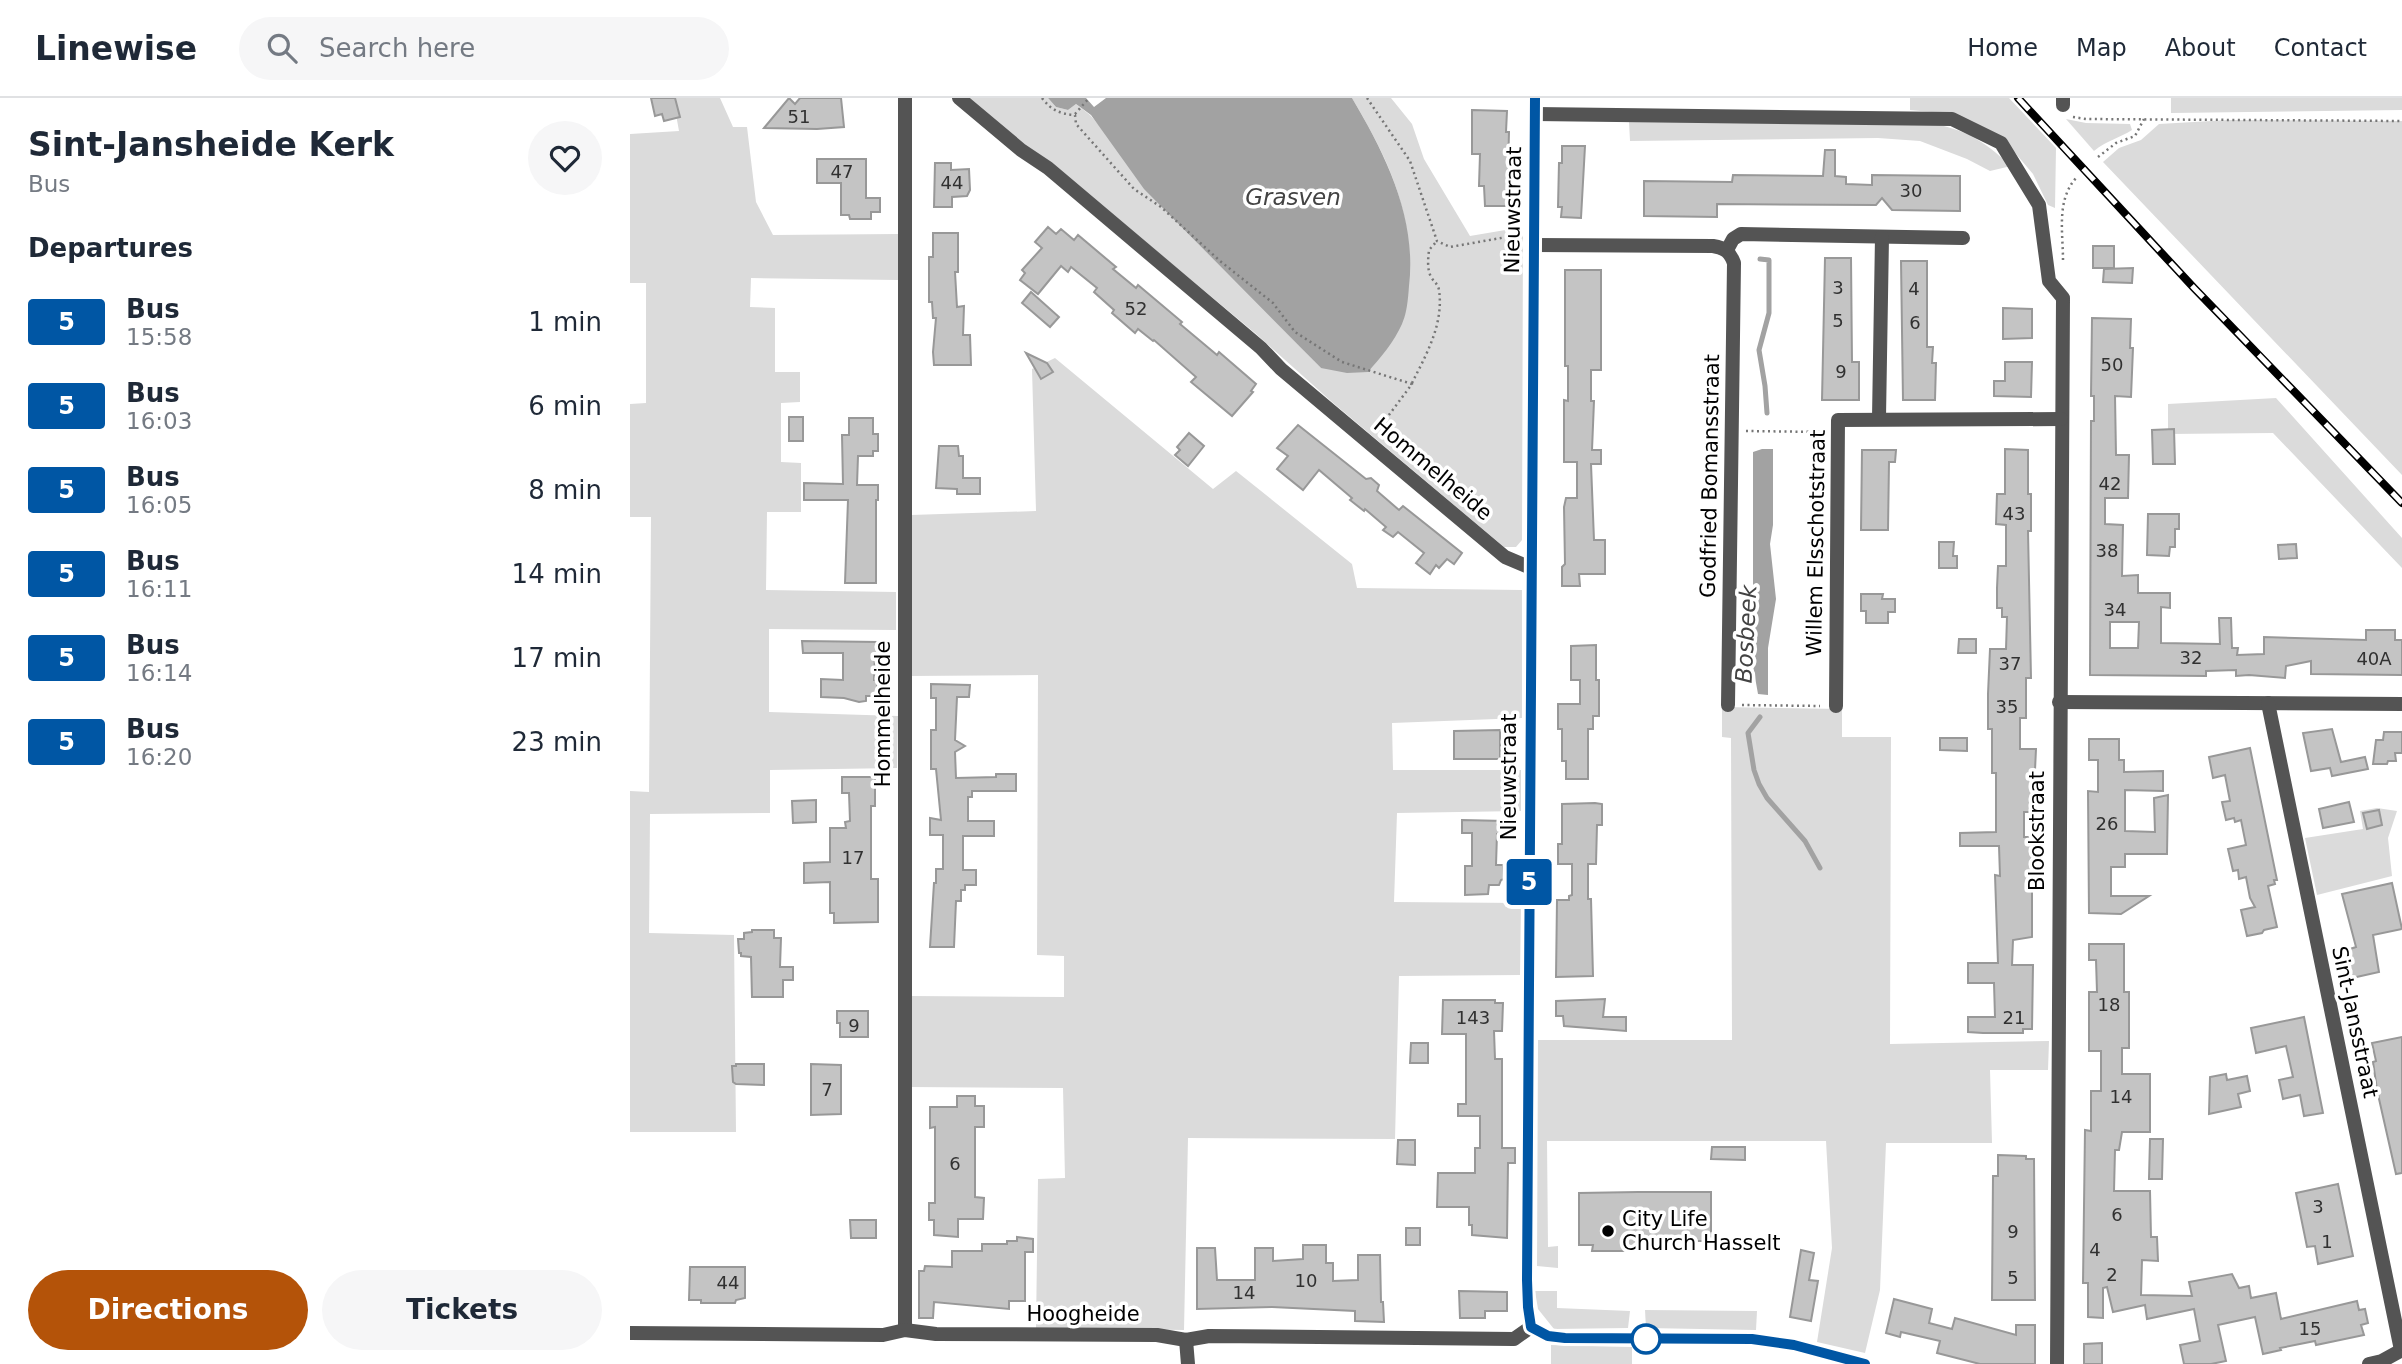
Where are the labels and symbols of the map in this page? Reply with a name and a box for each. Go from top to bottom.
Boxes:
house number: 51 [788,106,810,127]
street label: Nieuwstraat [1500,146,1526,274]
house number: 47 [831,161,853,182]
house number: 44 [941,172,963,193]
house number: 30 [1900,180,1922,201]
water label: Grasven [1245,184,1341,210]
house number: 3 [1832,277,1844,298]
house number: 4 [1908,278,1920,299]
house number: 52 [1125,298,1147,319]
house number: 5 [1832,310,1844,331]
house number: 6 [1909,312,1921,333]
street label: Godfried Bomansstraat [1696,354,1724,598]
house number: 50 [2101,354,2123,375]
house number: 9 [1835,361,1847,382]
street label: Hommelheide [1369,413,1497,525]
street label: Willem Elsschotstraat [1802,430,1830,656]
house number: 42 [2099,473,2121,494]
house number: 43 [2003,503,2025,524]
house number: 38 [2096,540,2118,561]
water label: Bosbeek [1730,583,1762,684]
house number: 34 [2104,599,2126,620]
street label: Hommelheide [871,641,895,787]
house number: 32 [2180,647,2202,668]
house number: 40A [2356,648,2392,669]
house number: 37 [1999,653,2021,674]
house number: 35 [1996,696,2018,717]
street label: Nieuwstraat [1497,714,1521,840]
street label: Blookstraat [2025,771,2049,891]
house number: 26 [2096,813,2118,834]
house number: 17 [842,847,864,868]
line badge: 5 [1506,859,1552,905]
street label: Sint-Jansstraat [2327,944,2383,1100]
house number: 18 [2098,994,2120,1015]
house number: 143 [1456,1007,1490,1028]
house number: 21 [2003,1007,2025,1028]
house number: 9 [848,1015,860,1036]
house number: 7 [821,1079,833,1100]
house number: 14 [2110,1086,2132,1107]
house number: 6 [949,1153,961,1174]
house number: 3 [2312,1196,2324,1217]
house number: 6 [2111,1204,2123,1225]
place label: City Life Church Hasselt [1622,1207,1781,1255]
house number: 9 [2007,1221,2019,1242]
marker: City Life Church Hasselt [1600,1223,1616,1239]
house number: 1 [2321,1231,2333,1252]
house number: 4 [2089,1239,2101,1260]
house number: 2 [2106,1264,2118,1285]
house number: 5 [2007,1267,2019,1288]
house number: 10 [1295,1270,1317,1291]
house number: 44 [717,1272,739,1293]
house number: 14 [1233,1282,1255,1303]
street label: Hoogheide [1026,1302,1140,1326]
house number: 15 [2299,1318,2321,1339]
unlabelled marker [1631,1324,1661,1354]

